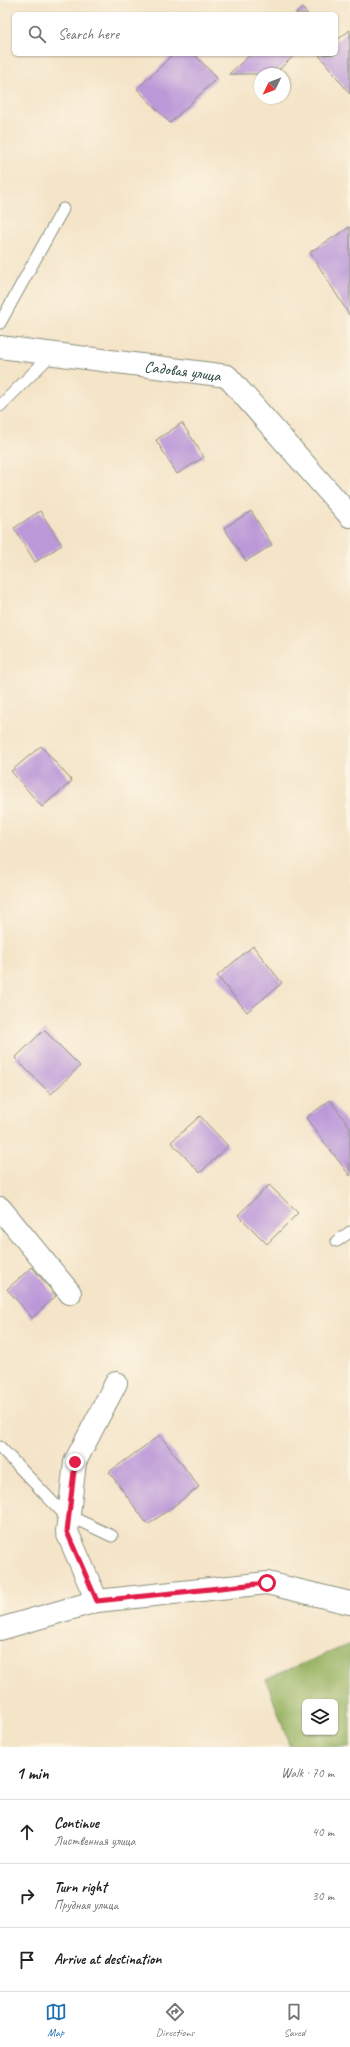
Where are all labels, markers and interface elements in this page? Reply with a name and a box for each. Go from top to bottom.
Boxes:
search box [12,12,338,56]
icon: search [26,23,48,45]
text: Search here [58,25,119,44]
north arrow [254,68,290,104]
street label: Садовая улица [143,357,223,386]
route end [66,1453,84,1471]
route start [258,1574,276,1592]
map controls [302,1699,338,1735]
button: layers [302,1699,338,1735]
text: 1 min [16,1763,49,1784]
text: Walk · 70 m [281,1765,334,1781]
text: Continue [54,1814,99,1833]
icon: ahead [16,1821,38,1843]
text: 40 m [312,1824,334,1840]
text: Лиственная улица [54,1833,136,1849]
text: Turn right [54,1878,107,1897]
icon: right [16,1885,38,1907]
text: 30 m [312,1888,334,1904]
text: Прудная улица [54,1897,118,1913]
icon: arrive [16,1949,38,1971]
text: Arrive at destination [54,1950,161,1969]
tab: Map [45,2001,67,2039]
tab: Directions [156,2001,194,2039]
tab: Saved [283,2001,305,2039]

